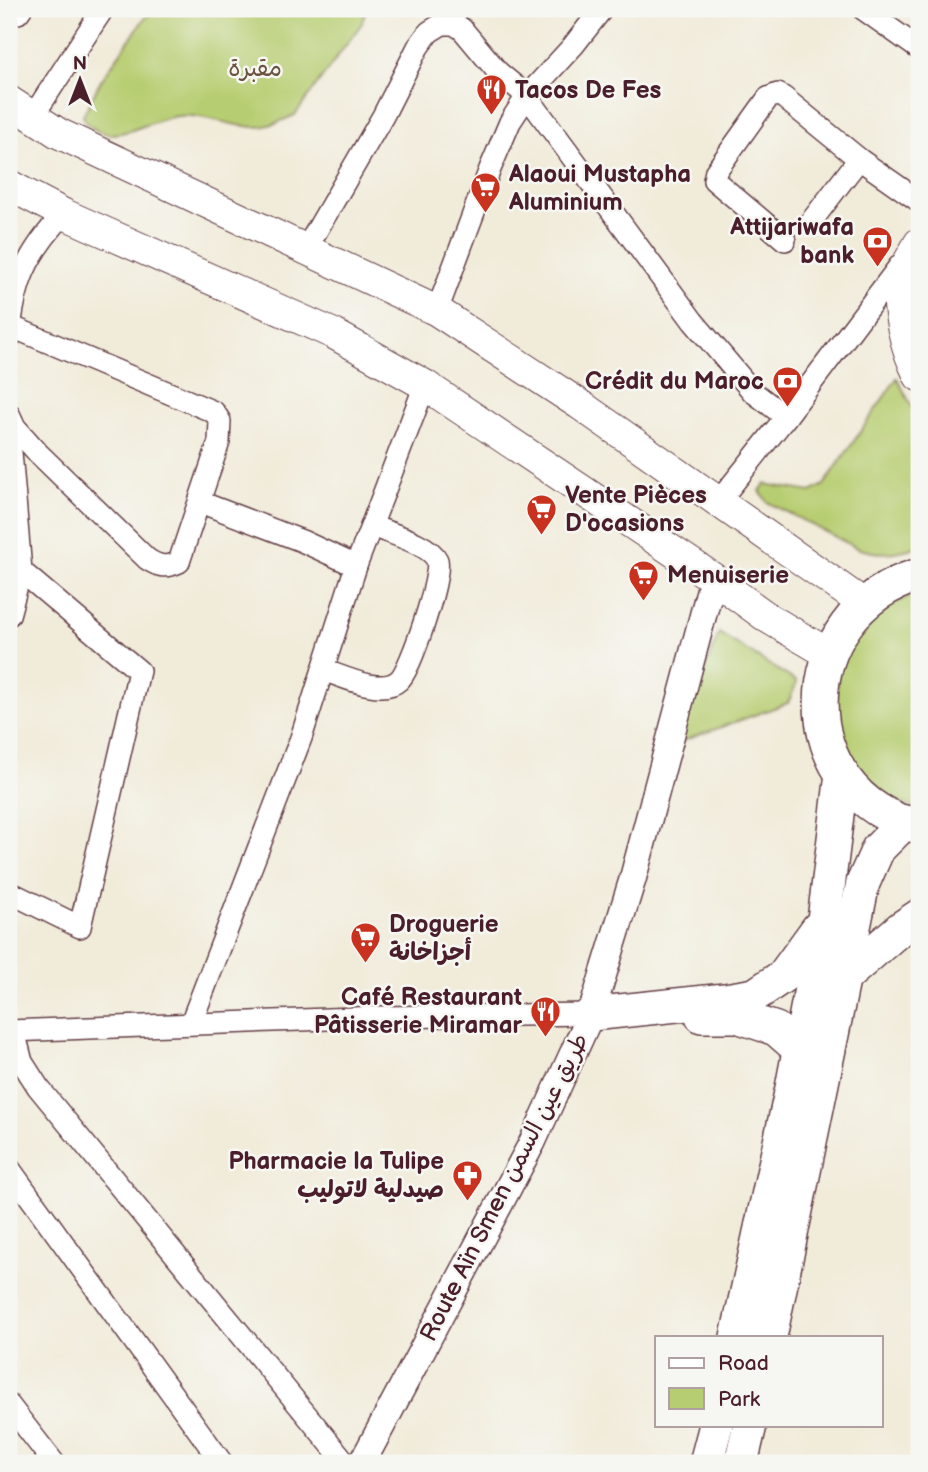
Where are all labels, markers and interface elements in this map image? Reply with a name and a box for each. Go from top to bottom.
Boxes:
north arrow [46,46,116,116]
text: N [73,53,87,76]
park label: مقبرة [228,54,282,83]
restaurant icon: Tacos De Fes [475,73,509,117]
place label: Tacos De Fes [515,76,661,105]
place label: Alaoui Mustapha Aluminium [508,160,691,217]
supermarket icon: Alaoui Mustapha Aluminium [469,171,503,215]
place label: Attijariwafa bank [729,213,854,270]
bank icon: Attijariwafa bank [860,224,894,268]
bank icon: Crédit du Maroc [770,364,804,408]
place label: Crédit du Maroc [585,367,764,396]
place label: Vente Pièces D'ocasions [565,481,707,538]
supermarket icon: Vente Pièces D'ocasions [525,492,559,536]
supermarket icon: Menuiserie [627,558,661,602]
place label: Menuiserie [667,561,789,590]
place label: Droguerie أجزاخانة [389,910,499,967]
supermarket icon: Droguerie أجزاخانة [349,921,383,965]
place label: Café Restaurant Pâtisserie Miramar [314,983,522,1040]
restaurant icon: Café Restaurant Pâtisserie Miramar [528,994,562,1038]
street label: Route Aïn Smen طريق عين السمن [414,1028,595,1346]
place label: Pharmacie la Tulipe صيدلية لاتوليب [228,1147,444,1204]
pharmacy icon: Pharmacie la Tulipe صيدلية لاتوليب [450,1158,484,1202]
legend [655,1336,883,1426]
text: Road [718,1351,769,1376]
text: Park [718,1387,761,1412]

